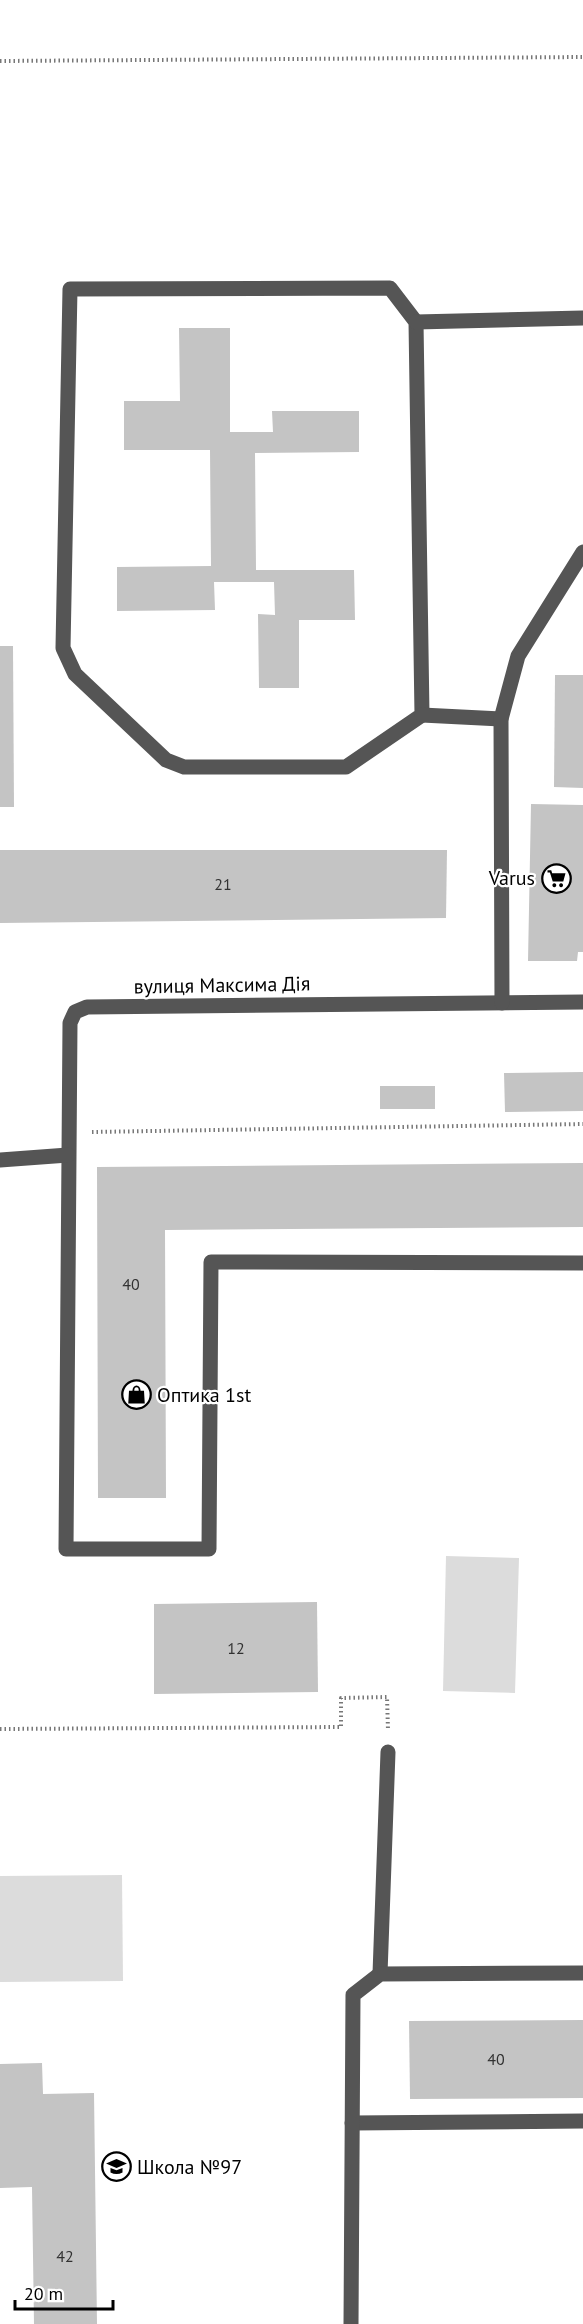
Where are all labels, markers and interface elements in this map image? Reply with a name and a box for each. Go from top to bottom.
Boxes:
supermarket icon: Varus [540,862,572,894]
place label: Varus [488,865,535,891]
house number: 21 [214,874,232,894]
street label: вулиця Максима Дія [133,970,311,1000]
house number: 40 [122,1274,140,1294]
shop icon: Оптика 1st [120,1379,152,1411]
place label: Оптика 1st [157,1382,251,1408]
house number: 12 [227,1638,245,1658]
house number: 40 [487,2049,505,2069]
school or university icon: Школа №97 [100,2151,132,2183]
place label: Школа №97 [137,2154,242,2180]
house number: 42 [56,2246,74,2266]
scale bar [15,2273,112,2311]
text: 20 m [24,2282,63,2305]

